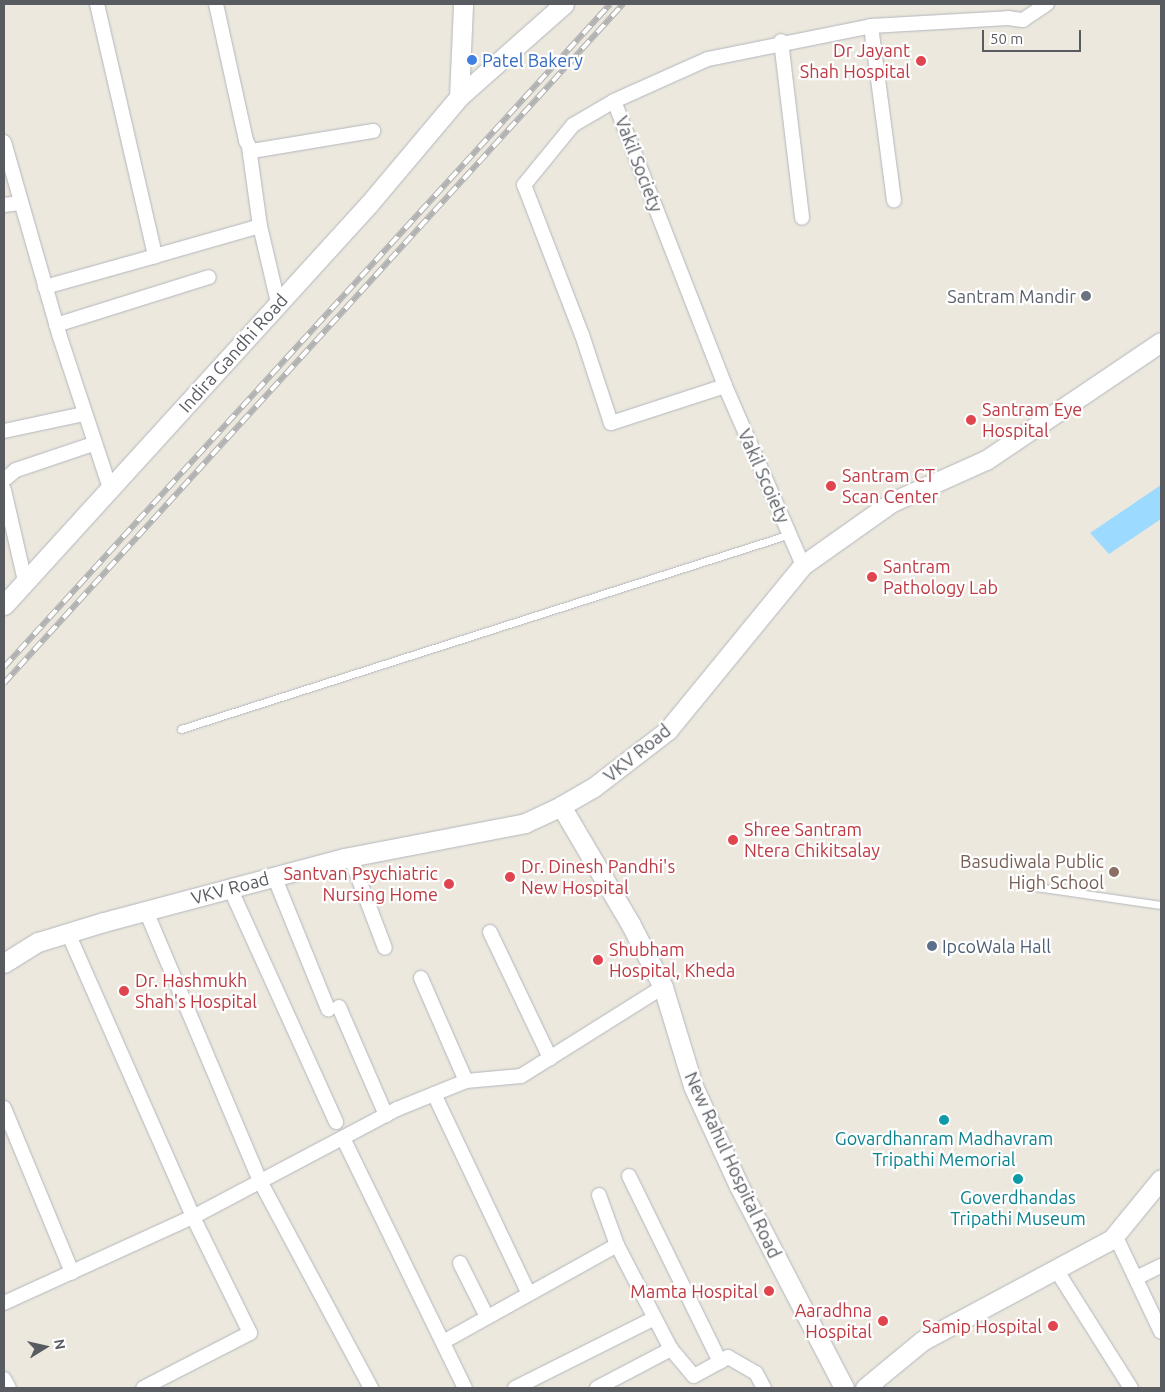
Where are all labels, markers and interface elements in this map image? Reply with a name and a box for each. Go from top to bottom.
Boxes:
scale bar [985,20,1084,52]
text: 50 m [990,30,1023,47]
place label: Dr Jayant Shah Hospital [800,40,910,82]
place label: Patel Bakery [482,49,583,71]
marker: Patel Bakery [466,54,478,66]
marker: Dr Jayant Shah Hospital [914,54,928,68]
street label: Vakil Society [611,113,667,215]
place label: Santram Mandir [947,285,1076,307]
street label: Indira Gandhi Road [174,289,292,417]
marker: Santram Mandir [1080,290,1092,302]
place label: Santram Eye Hospital [982,399,1082,442]
marker: Santram Eye Hospital [964,413,978,427]
street label: Vakil Scoiety [734,425,794,527]
place label: Santram CT Scan Center [842,465,938,508]
marker: Santram CT Scan Center [824,479,838,493]
place label: Santram Pathology Lab [883,556,998,598]
marker: Santram Pathology Lab [865,570,879,584]
street label: VKV Road [599,719,675,787]
place label: Shree Santram Ntera Chikitsalay [744,819,880,862]
marker: Shree Santram Ntera Chikitsalay [726,833,740,847]
place label: Basudiwala Public High School [960,851,1104,894]
place label: Dr. Dinesh Pandhi's New Hospital [521,856,675,899]
place label: Santvan Psychiatric Nursing Home [283,863,438,906]
marker: Basudiwala Public High School [1108,866,1120,878]
street label: VKV Road [189,867,271,909]
marker: Dr. Dinesh Pandhi's New Hospital [503,870,517,884]
marker: Santvan Psychiatric Nursing Home [442,877,456,891]
place label: IpcoWala Hall [942,935,1051,957]
place label: Shubham Hospital, Kheda [609,939,735,982]
marker: IpcoWala Hall [926,940,938,952]
marker: Shubham Hospital, Kheda [591,953,605,967]
place label: Dr. Hashmukh Shah's Hospital [135,970,257,1012]
marker: Dr. Hashmukh Shah's Hospital [117,984,131,998]
street label: New Rahul Hospital Road [680,1068,786,1262]
marker: Govardhanram Madhavram Tripathi Memorial [938,1114,950,1126]
place label: Govardhanram Madhavram Tripathi Memorial [835,1128,1053,1170]
marker: Goverdhandas Tripathi Museum [1012,1173,1024,1185]
place label: Goverdhandas Tripathi Museum [950,1187,1086,1230]
place label: Mamta Hospital [630,1280,758,1302]
marker: Mamta Hospital [762,1284,776,1298]
place label: Aaradhna Hospital [795,1300,872,1342]
marker: Aaradhna Hospital [876,1314,890,1328]
place label: Samip Hospital [922,1315,1042,1337]
marker: Samip Hospital [1046,1319,1060,1333]
north arrow [20,1322,70,1372]
text: N [51,1338,69,1351]

